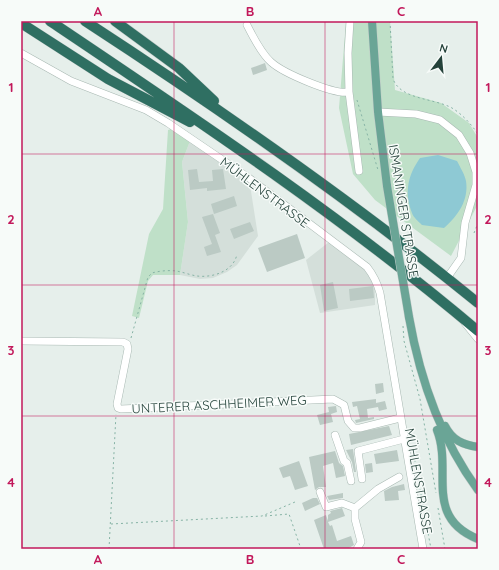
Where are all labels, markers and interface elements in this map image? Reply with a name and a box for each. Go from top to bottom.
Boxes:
text: A [94,3,103,19]
text: B [246,3,254,19]
text: C [397,3,405,19]
north arrow [421,38,461,78]
text: N [438,41,450,56]
text: 1 [8,79,14,95]
text: 1 [485,79,491,95]
street label: ISMANINGER STRASSE [386,143,422,279]
street label: MÜHLENSTRASSE [217,153,313,231]
text: 2 [7,211,15,227]
text: 2 [484,211,492,227]
text: 3 [8,342,15,358]
text: 3 [485,342,492,358]
street label: UNTERER ASCHHEIMER WEG [131,391,307,417]
street label: MÜHLENSTRASSE [402,427,436,535]
text: 4 [7,474,15,490]
text: 4 [484,474,492,490]
text: A [94,551,103,567]
text: B [246,551,254,567]
text: C [397,551,405,567]

